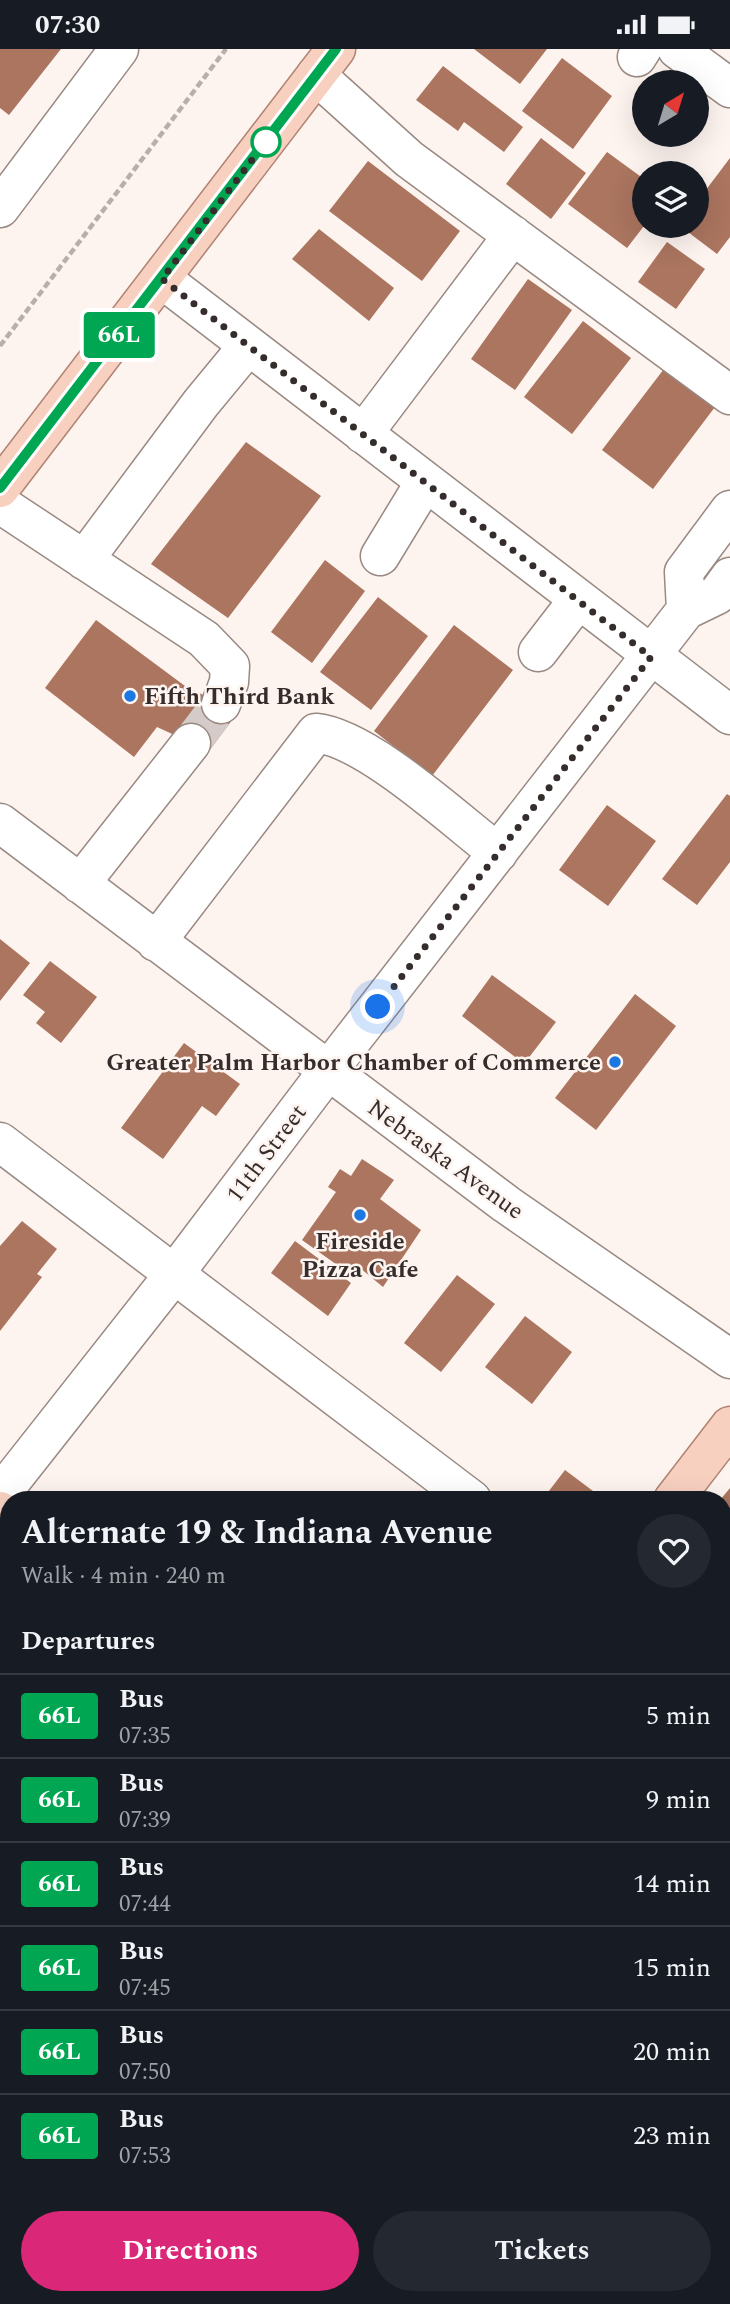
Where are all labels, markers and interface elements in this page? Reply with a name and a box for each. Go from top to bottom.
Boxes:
text: 07:30 [35,5,100,45]
north arrow [632,70,709,147]
map controls [632,70,709,238]
unlabelled marker [251,127,281,157]
button: layers [632,161,709,238]
line badge: 66L [79,312,159,358]
text: 66L [98,317,140,353]
place label: Fifth Third Bank [144,679,335,715]
marker: Fifth Third Bank [122,688,138,704]
your location [360,989,395,1024]
place label: Greater Palm Harbor Chamber of Commerce [106,1045,601,1081]
marker: Greater Palm Harbor Chamber of Commerce [607,1054,623,1070]
street label: Nebraska Avenue [360,1091,531,1229]
street label: 11th Street [218,1097,316,1211]
marker: Fireside Pizza Cafe [352,1207,368,1223]
place label: Fireside Pizza Cafe [302,1224,418,1288]
text: Alternate 19 & Indiana Avenue [21,1508,493,1558]
button: heart [637,1514,711,1588]
text: Walk · 4 min · 240 m [21,1559,226,1594]
text: Departures [21,1621,155,1661]
text: Bus [119,1679,164,1719]
text: 5 min [646,1696,711,1736]
text: 66L [38,1698,81,1734]
text: 07:35 [119,1719,171,1754]
text: Bus [119,1763,164,1803]
text: 9 min [646,1780,711,1820]
text: 66L [38,1782,81,1818]
text: 07:39 [119,1803,171,1838]
text: Bus [119,1847,164,1887]
text: 14 min [633,1864,711,1904]
text: 66L [38,1866,81,1902]
text: 07:44 [119,1887,171,1922]
text: Bus [119,1931,164,1971]
text: 15 min [633,1948,711,1988]
text: 66L [38,1950,81,1986]
text: 07:45 [119,1971,171,2006]
text: Bus [119,2015,164,2055]
text: 20 min [633,2032,711,2072]
text: 66L [38,2034,81,2070]
text: 07:50 [119,2055,171,2090]
text: Bus [119,2099,164,2139]
text: 23 min [633,2116,711,2156]
text: 66L [38,2118,81,2154]
text: 07:53 [119,2139,171,2174]
button: Directions [21,2211,359,2291]
button: Tickets [373,2211,711,2291]

